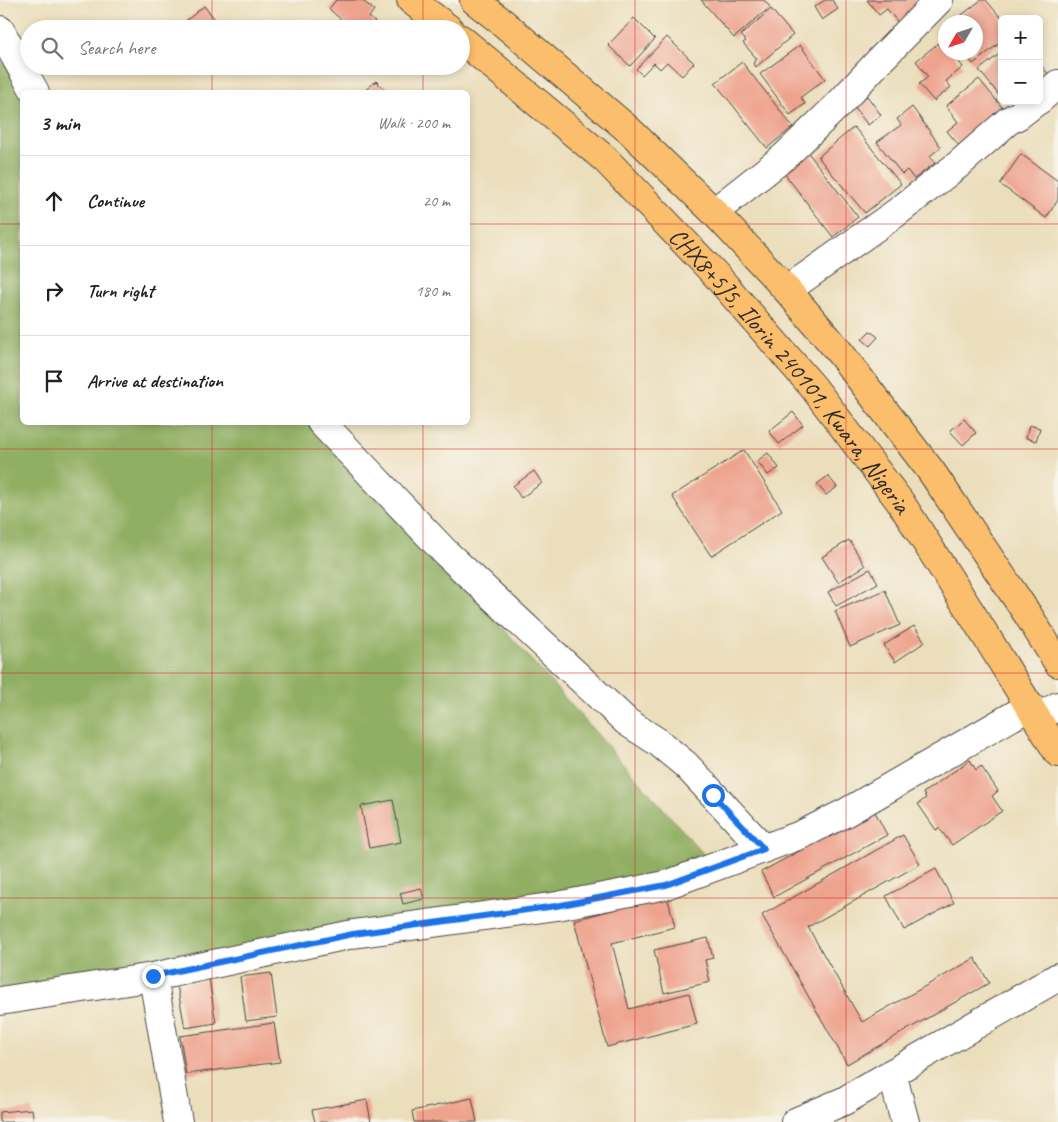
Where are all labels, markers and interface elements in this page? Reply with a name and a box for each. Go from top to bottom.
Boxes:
north arrow [938,15,983,60]
map controls [998,15,1043,105]
button: + [998,15,1043,60]
search box [20,20,470,75]
icon: search [38,34,66,62]
text: Search here [78,36,155,60]
button: − [998,60,1043,105]
text: 3 min [40,110,80,136]
text: Walk · 200 m [378,113,450,133]
icon: ahead [40,187,68,215]
text: Continue [87,189,144,213]
text: 20 m [423,191,450,211]
street label: CHX8+5J5, Ilorin 240101, Kwara, Nigeria [662,221,919,521]
icon: right [40,277,68,305]
text: Turn right [87,279,154,303]
text: 180 m [416,281,450,301]
icon: arrive [40,367,68,395]
text: Arrive at destination [87,369,223,393]
route start [702,784,725,807]
route end [142,965,165,988]

